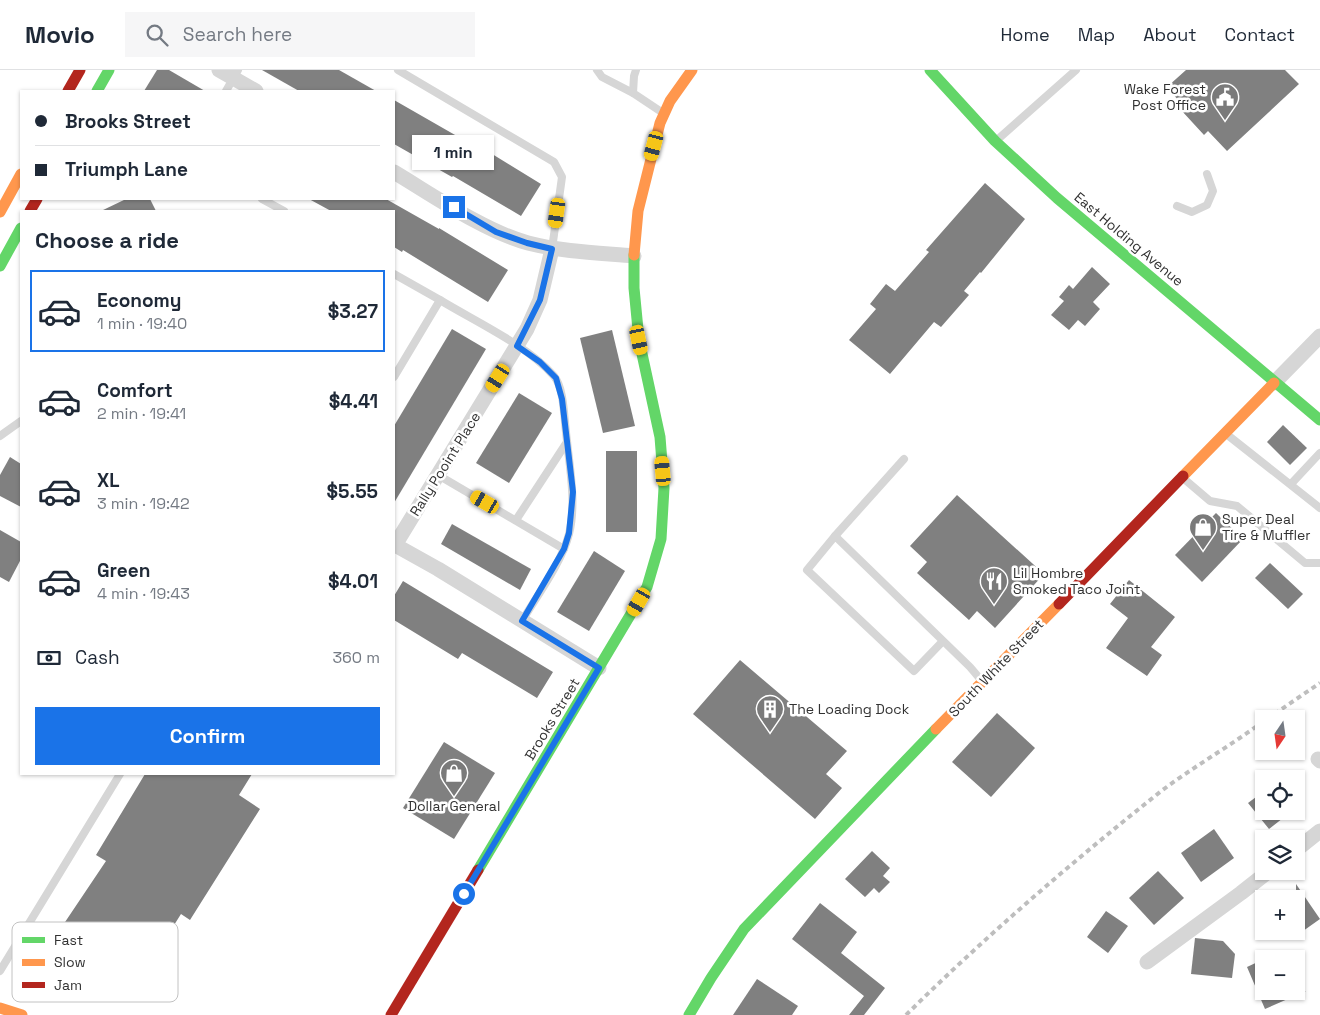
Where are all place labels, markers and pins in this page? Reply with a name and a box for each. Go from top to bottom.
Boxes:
place label: Wake Forest Post Office [1124,80,1206,114]
public building icon: Wake Forest Post Office [1210,82,1240,121]
place label: Super Deal Tire & Muffler [1222,510,1311,544]
shop icon: Super Deal Tire & Muffler [1188,512,1218,551]
place label: Lil Hombre Smoked Taco Joint [1013,564,1140,598]
restaurant icon: Lil Hombre Smoked Taco Joint [979,566,1009,605]
building icon: The Loading Dock [755,694,785,733]
place label: The Loading Dock [789,700,910,718]
shop icon: Dollar General [439,758,469,797]
place label: Dollar General [408,797,500,815]

